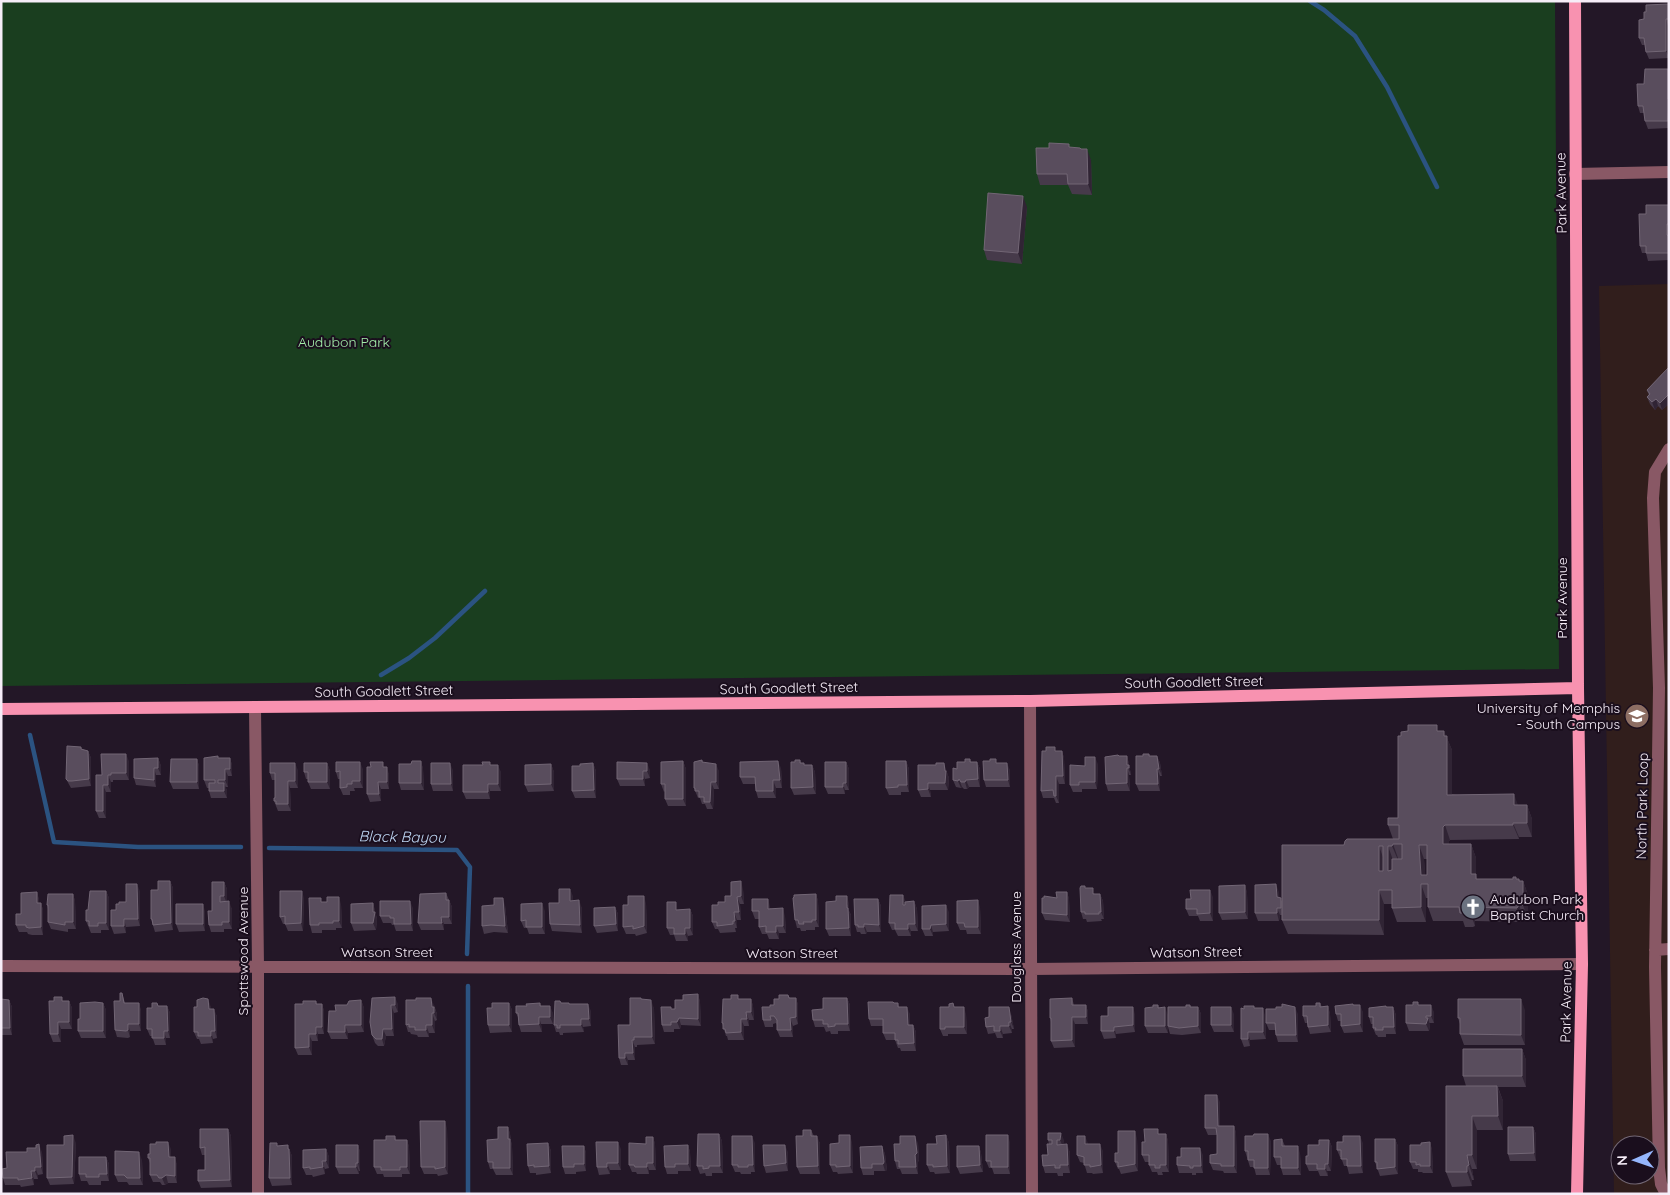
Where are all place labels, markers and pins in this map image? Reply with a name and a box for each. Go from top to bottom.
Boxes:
place label: University of Memphis - South Campus [1477,699,1620,733]
school or university icon: University of Memphis - South Campus [1624,703,1650,729]
place label: Audubon Park Baptist Church [1490,890,1584,924]
church icon: Audubon Park Baptist Church [1460,894,1486,920]

